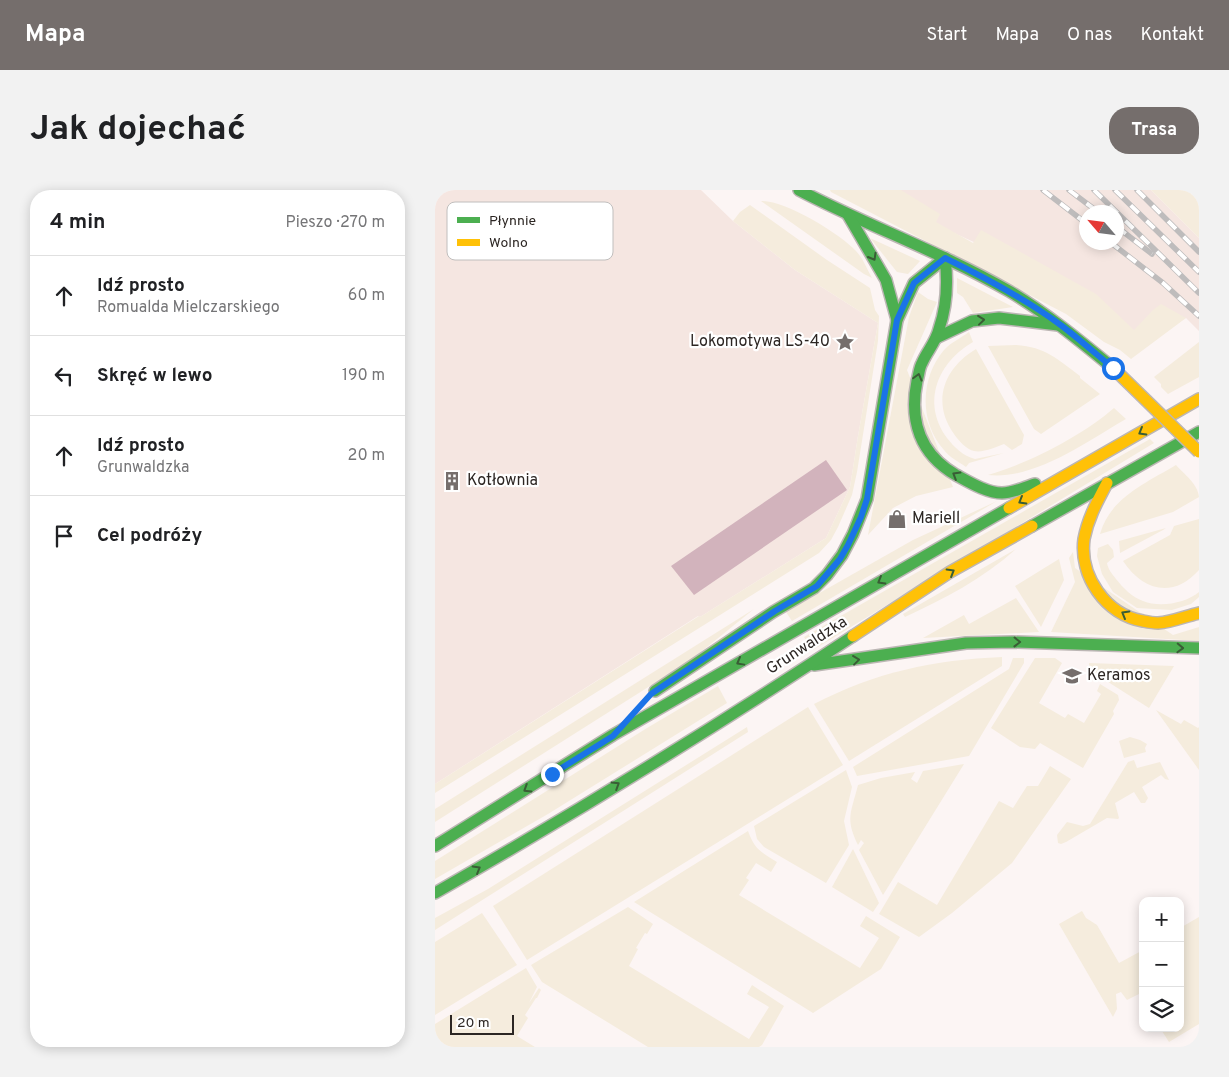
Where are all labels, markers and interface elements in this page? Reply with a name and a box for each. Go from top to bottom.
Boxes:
text: Mapa [25,20,85,50]
text: Start [926,24,967,47]
text: Mapa [995,24,1039,47]
text: O nas [1067,24,1112,47]
text: Kontakt [1140,24,1204,47]
button: Trasa [1109,107,1199,154]
text: Jak dojechać [30,108,246,152]
legend [447,202,613,260]
north arrow [1079,205,1124,250]
text: 4 min [50,209,106,236]
text: Pieszo · 270 m [286,213,385,233]
text: Płynnie [489,213,536,230]
text: Wolno [489,235,528,252]
one-way arrow [866,252,876,261]
text: Idź prosto [97,274,185,298]
icon: ahead [50,282,78,310]
text: 60 m [348,286,385,306]
text: Romualda Mielczarskiego [97,298,280,318]
one-way arrow [978,315,986,326]
place icon: Lokomotywa LS-40 [834,331,856,353]
place label: Lokomotywa LS-40 [690,332,830,352]
route start [1102,357,1125,380]
icon: left [50,362,78,390]
text: Skręć w lewo [97,364,212,388]
text: 190 m [342,366,385,386]
one-way arrow [912,372,923,381]
one-way arrow [1138,426,1147,436]
text: Idź prosto [97,434,185,458]
icon: ahead [50,442,78,470]
text: 20 m [348,446,385,466]
text: Grunwaldzka [97,458,190,478]
building icon: Kotłownia [441,470,463,492]
place label: Kotłownia [467,471,538,491]
one-way arrow [953,471,962,481]
one-way arrow [1018,495,1027,505]
shop icon: Mariell [886,508,908,530]
place label: Mariell [912,509,960,529]
icon: arrive [50,522,78,550]
text: Cel podróży [97,524,202,548]
one-way arrow [945,568,954,578]
one-way arrow [877,575,886,585]
one-way arrow [1122,611,1131,621]
street label: Grunwaldzka [763,612,851,680]
one-way arrow [1014,637,1021,647]
one-way arrow [1176,642,1184,653]
one-way arrow [852,655,860,666]
one-way arrow [736,656,745,666]
school or university icon: Keramos [1061,665,1083,687]
place label: Keramos [1087,666,1151,686]
route end [541,763,564,786]
one-way arrow [611,781,620,791]
one-way arrow [524,783,533,793]
one-way arrow [472,865,481,875]
map controls [1139,897,1184,1032]
button: + [1139,897,1184,942]
button: − [1139,942,1184,987]
button: layers [1139,987,1184,1032]
scale bar [450,1012,514,1035]
text: 20 m [457,1015,490,1032]

